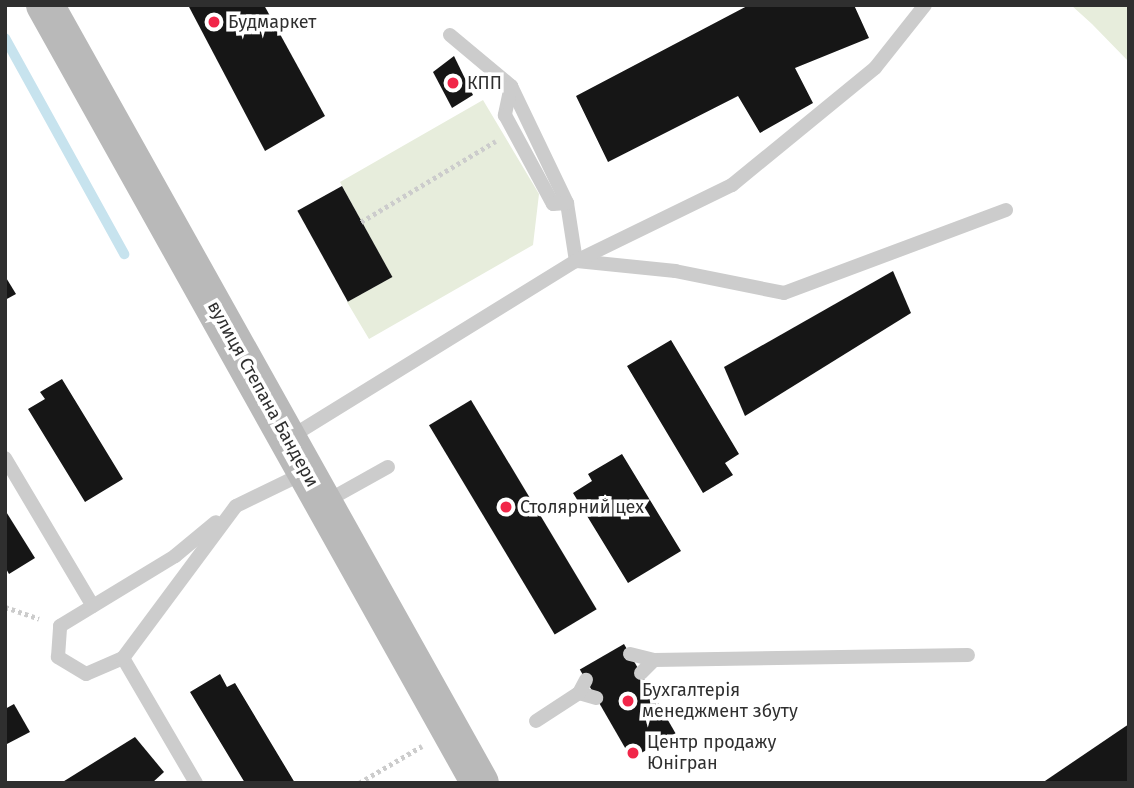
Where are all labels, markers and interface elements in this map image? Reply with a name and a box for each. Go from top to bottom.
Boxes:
place label: Будмаркет [228,11,316,33]
marker: Будмаркет [206,14,222,30]
place label: КПП [467,72,502,94]
marker: КПП [445,75,461,91]
street label: вулиця Степана Бандери [203,297,323,491]
place label: Столярний цех [520,496,644,518]
marker: Столярний цех [498,499,514,515]
place label: Бухгалтерія менеджмент збуту [642,680,798,722]
marker: Бухгалтерія менеджмент збуту [620,693,636,709]
place label: Центр продажу Юнігран [647,732,776,774]
marker: Центр продажу Юнігран [625,745,641,761]

